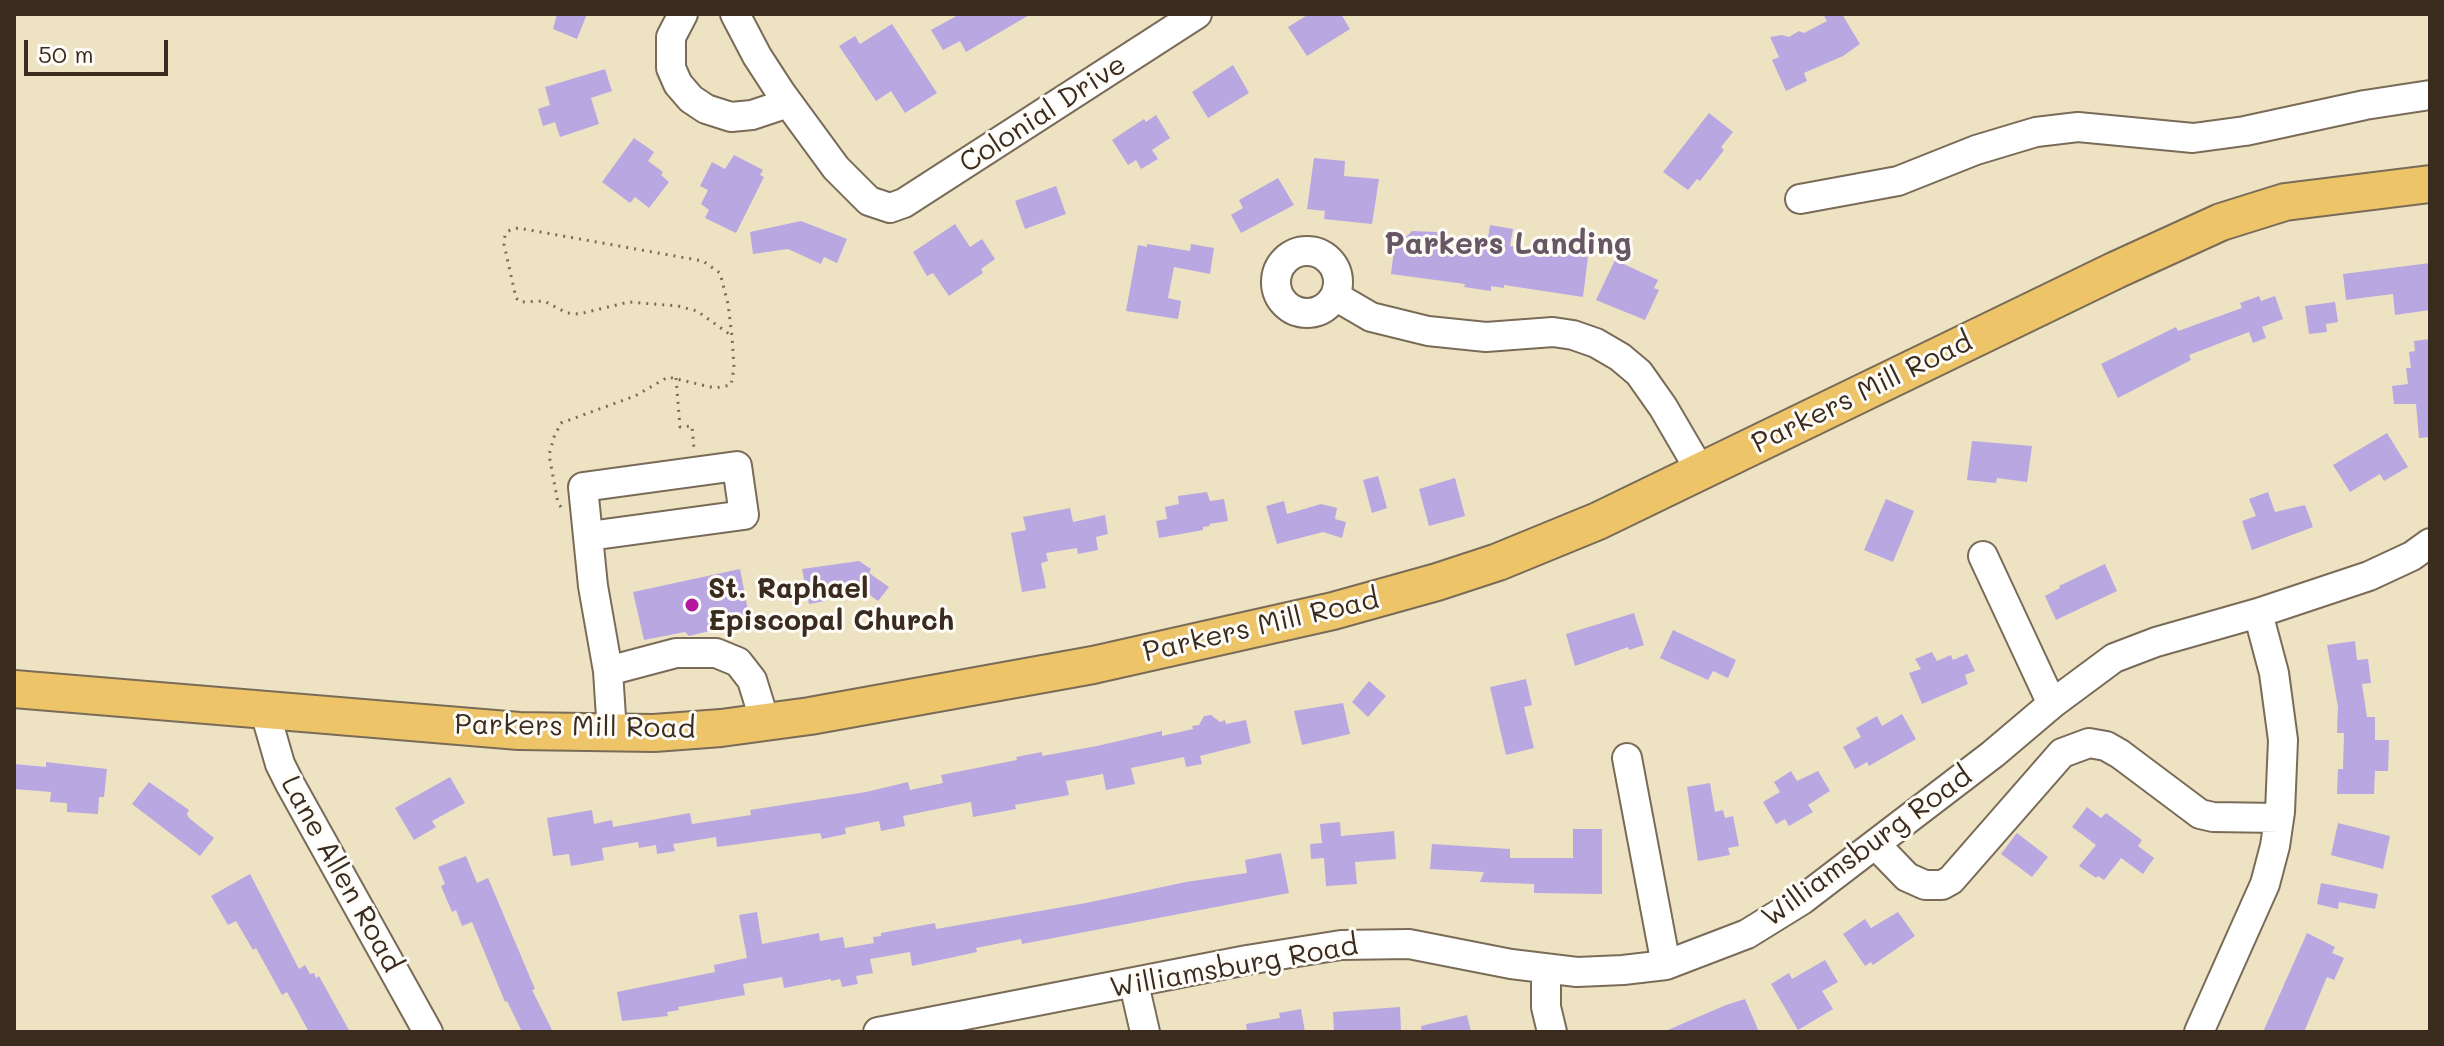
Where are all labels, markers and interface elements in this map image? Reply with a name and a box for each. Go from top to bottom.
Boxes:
scale bar [28,24,172,74]
text: 50 m [38,38,94,69]
street label: Colonial Drive [953,48,1133,180]
district label: Parkers Landing [1384,227,1632,263]
street label: Parkers Mill Road [1746,325,1978,461]
place label: St. Raphael Episcopal Church [708,572,954,638]
street label: Parkers Mill Road [1140,583,1382,669]
marker: St. Raphael Episcopal Church [683,596,701,614]
street label: Parkers Mill Road [454,708,696,746]
street label: Williamsburg Road [1755,760,1979,934]
street label: Lane Allen Road [273,770,409,978]
street label: Williamsburg Road [1107,929,1361,1005]

